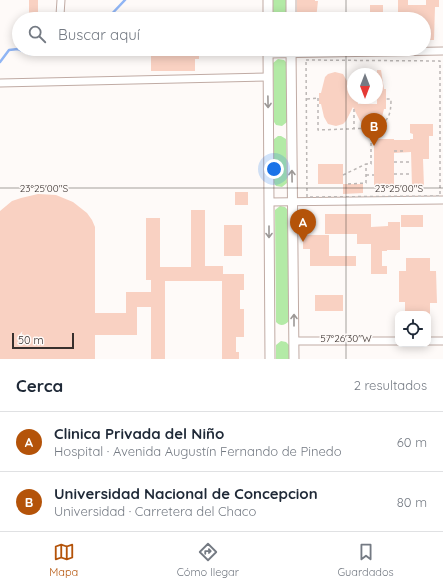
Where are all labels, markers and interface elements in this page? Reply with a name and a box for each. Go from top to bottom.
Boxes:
search box [12,12,431,56]
icon: search [26,23,48,45]
text: Buscar aquí [58,25,140,44]
north arrow [347,68,383,104]
one-way arrow [264,95,272,108]
pin: B [361,113,387,146]
your location [264,159,284,179]
one-way arrow [289,170,296,183]
text: 23°25'00"S [20,182,69,195]
text: 23°25'00"S [375,182,424,195]
pin: A [290,209,316,242]
one-way arrow [265,225,273,238]
map controls [395,311,431,347]
button: locate [395,311,431,347]
one-way arrow [290,314,298,327]
scale bar [12,331,74,350]
text: 57°26'30"W [320,332,372,345]
text: 50 m [18,333,44,347]
text: Cerca [16,375,63,396]
text: 2 resultados [354,377,427,393]
text: Clinica Privada del Niño [54,424,224,443]
text: A [25,434,33,450]
text: 60 m [397,434,427,450]
text: Hospital · Avenida Augustín Fernando de Pinedo [54,443,342,459]
text: Universidad Nacional de Concepcion [54,484,318,503]
text: B [25,494,33,510]
text: 80 m [397,494,427,510]
text: Universidad · Carretera del Chaco [54,503,256,519]
tab: Mapa [49,541,78,579]
tab: Cómo llegar [177,541,239,579]
tab: Guardados [337,541,394,579]

